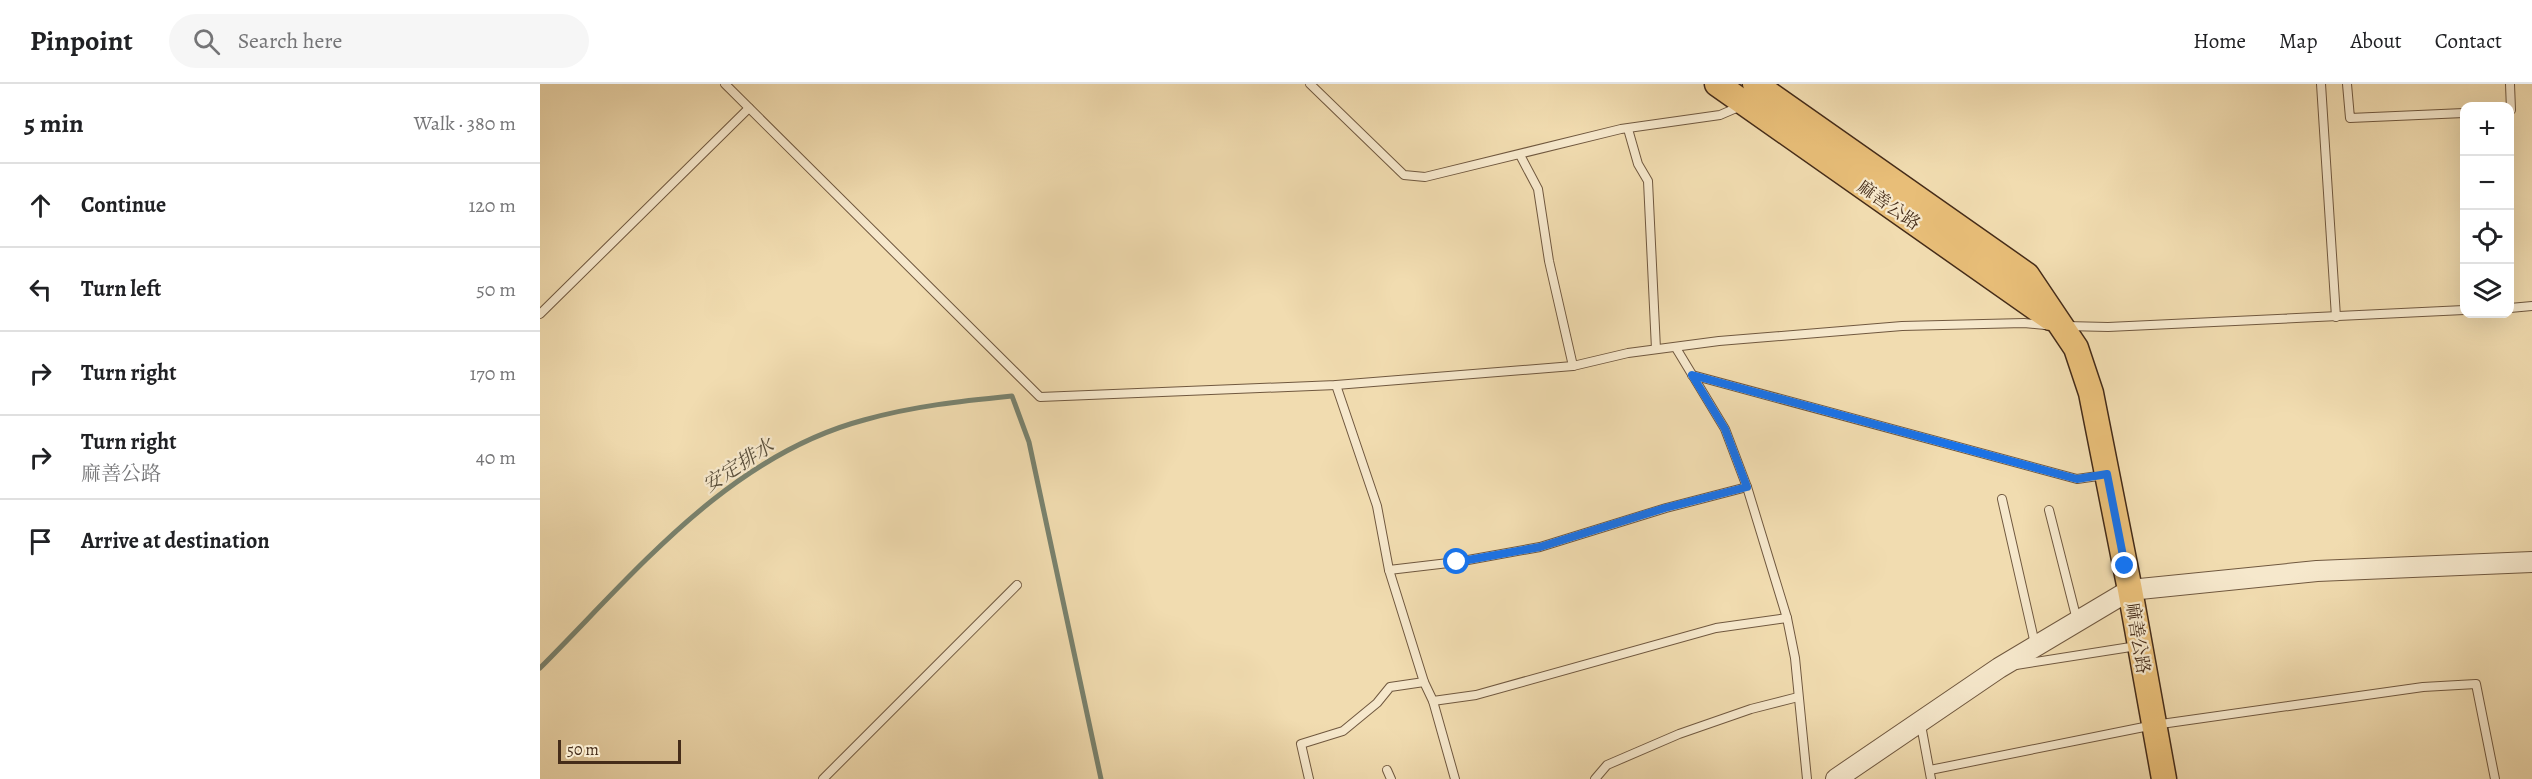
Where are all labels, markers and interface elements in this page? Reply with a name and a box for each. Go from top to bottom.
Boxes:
search box [169,14,589,68]
text: Pinpoint [30,22,133,60]
icon: search [190,25,223,58]
text: Search here [238,26,342,56]
text: Home [2193,27,2246,55]
text: Map [2279,27,2317,55]
text: About [2350,27,2402,55]
text: Contact [2435,27,2502,55]
map controls [2460,102,2514,318]
button: + [2460,102,2514,156]
text: 5 min [24,106,84,141]
text: Walk · 380 m [414,110,516,137]
button: − [2460,156,2514,210]
street label: 麻善公路 [1853,175,1925,235]
icon: ahead [24,189,57,222]
text: Continue [81,190,166,220]
text: 120 m [468,192,516,219]
button: locate [2460,210,2514,264]
button: layers [2460,264,2514,318]
icon: left [24,273,57,306]
text: Turn left [81,274,161,304]
text: 50 m [476,276,516,303]
icon: right [24,357,57,390]
text: Turn right [81,358,177,388]
text: 170 m [470,360,516,387]
text: Turn right [81,427,177,457]
water label: 安定排水 [697,431,781,499]
icon: right [24,441,57,474]
text: 40 m [476,444,516,471]
text: 麻善公路 [81,460,161,487]
icon: arrive [24,525,57,558]
text: Arrive at destination [81,526,270,556]
route start [1443,548,1469,574]
route end [2111,552,2137,578]
street label: 麻善公路 [2121,601,2155,675]
scale bar [558,737,681,764]
text: 50 m [567,739,599,761]

